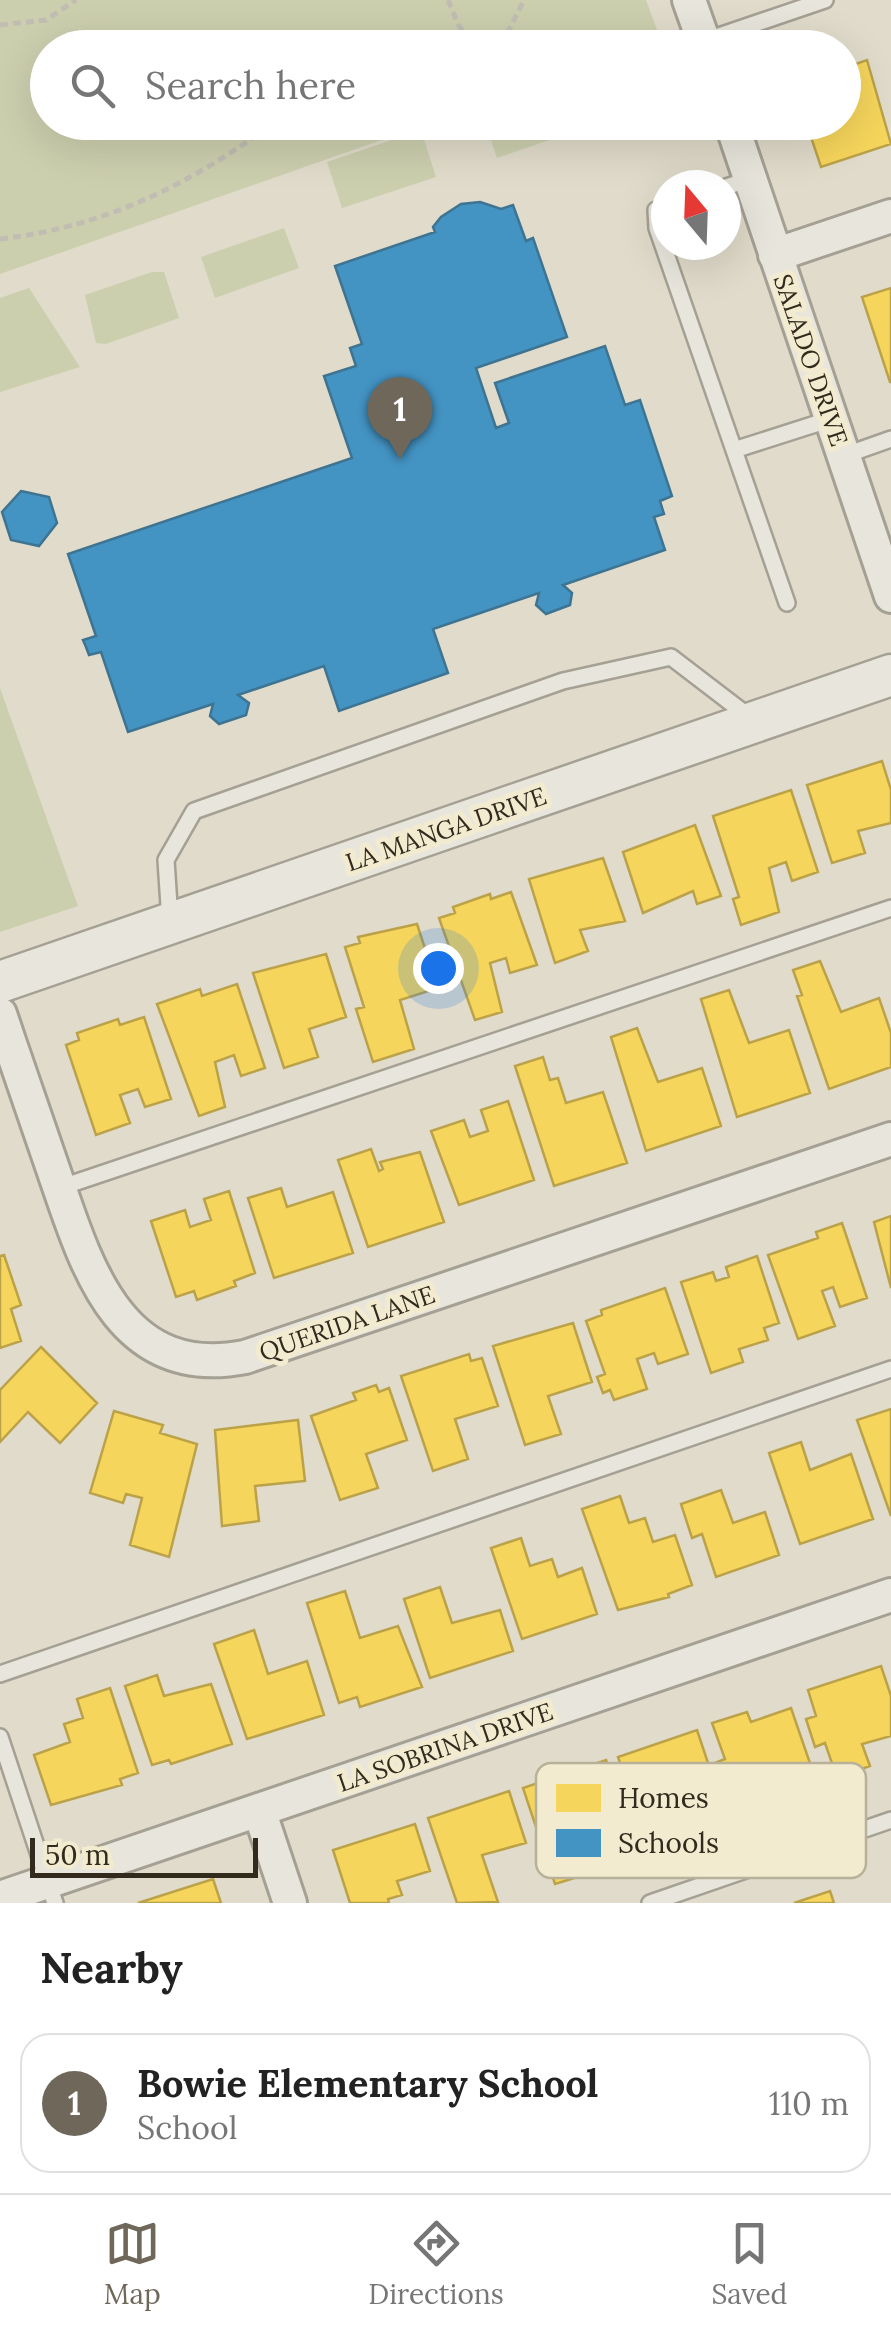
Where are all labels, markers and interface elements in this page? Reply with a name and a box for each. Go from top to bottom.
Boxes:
search box [30,30,861,140]
icon: search [65,58,120,113]
text: Search here [145,61,356,109]
north arrow [651,170,741,260]
street label: SALADO DRIVE [767,270,855,450]
pin: 1 [368,376,432,459]
street label: LA MANGA DRIVE [341,780,551,878]
your location [413,943,464,994]
street label: QUERIDA LANE [255,1278,439,1368]
street label: LA SOBRINA DRIVE [333,1695,557,1799]
legend [536,1763,866,1878]
text: Homes [618,1780,709,1816]
text: Schools [618,1825,719,1861]
scale bar [30,1833,258,1878]
text: 50 m [45,1837,110,1873]
text: Nearby [40,1941,183,1995]
text: Bowie Elementary School [137,2059,598,2107]
text: 1 [68,2083,81,2124]
text: 110 m [769,2083,849,2124]
text: School [137,2107,237,2148]
tab: Map [104,2216,161,2312]
tab: Directions [368,2216,504,2312]
tab: Saved [711,2216,787,2312]

